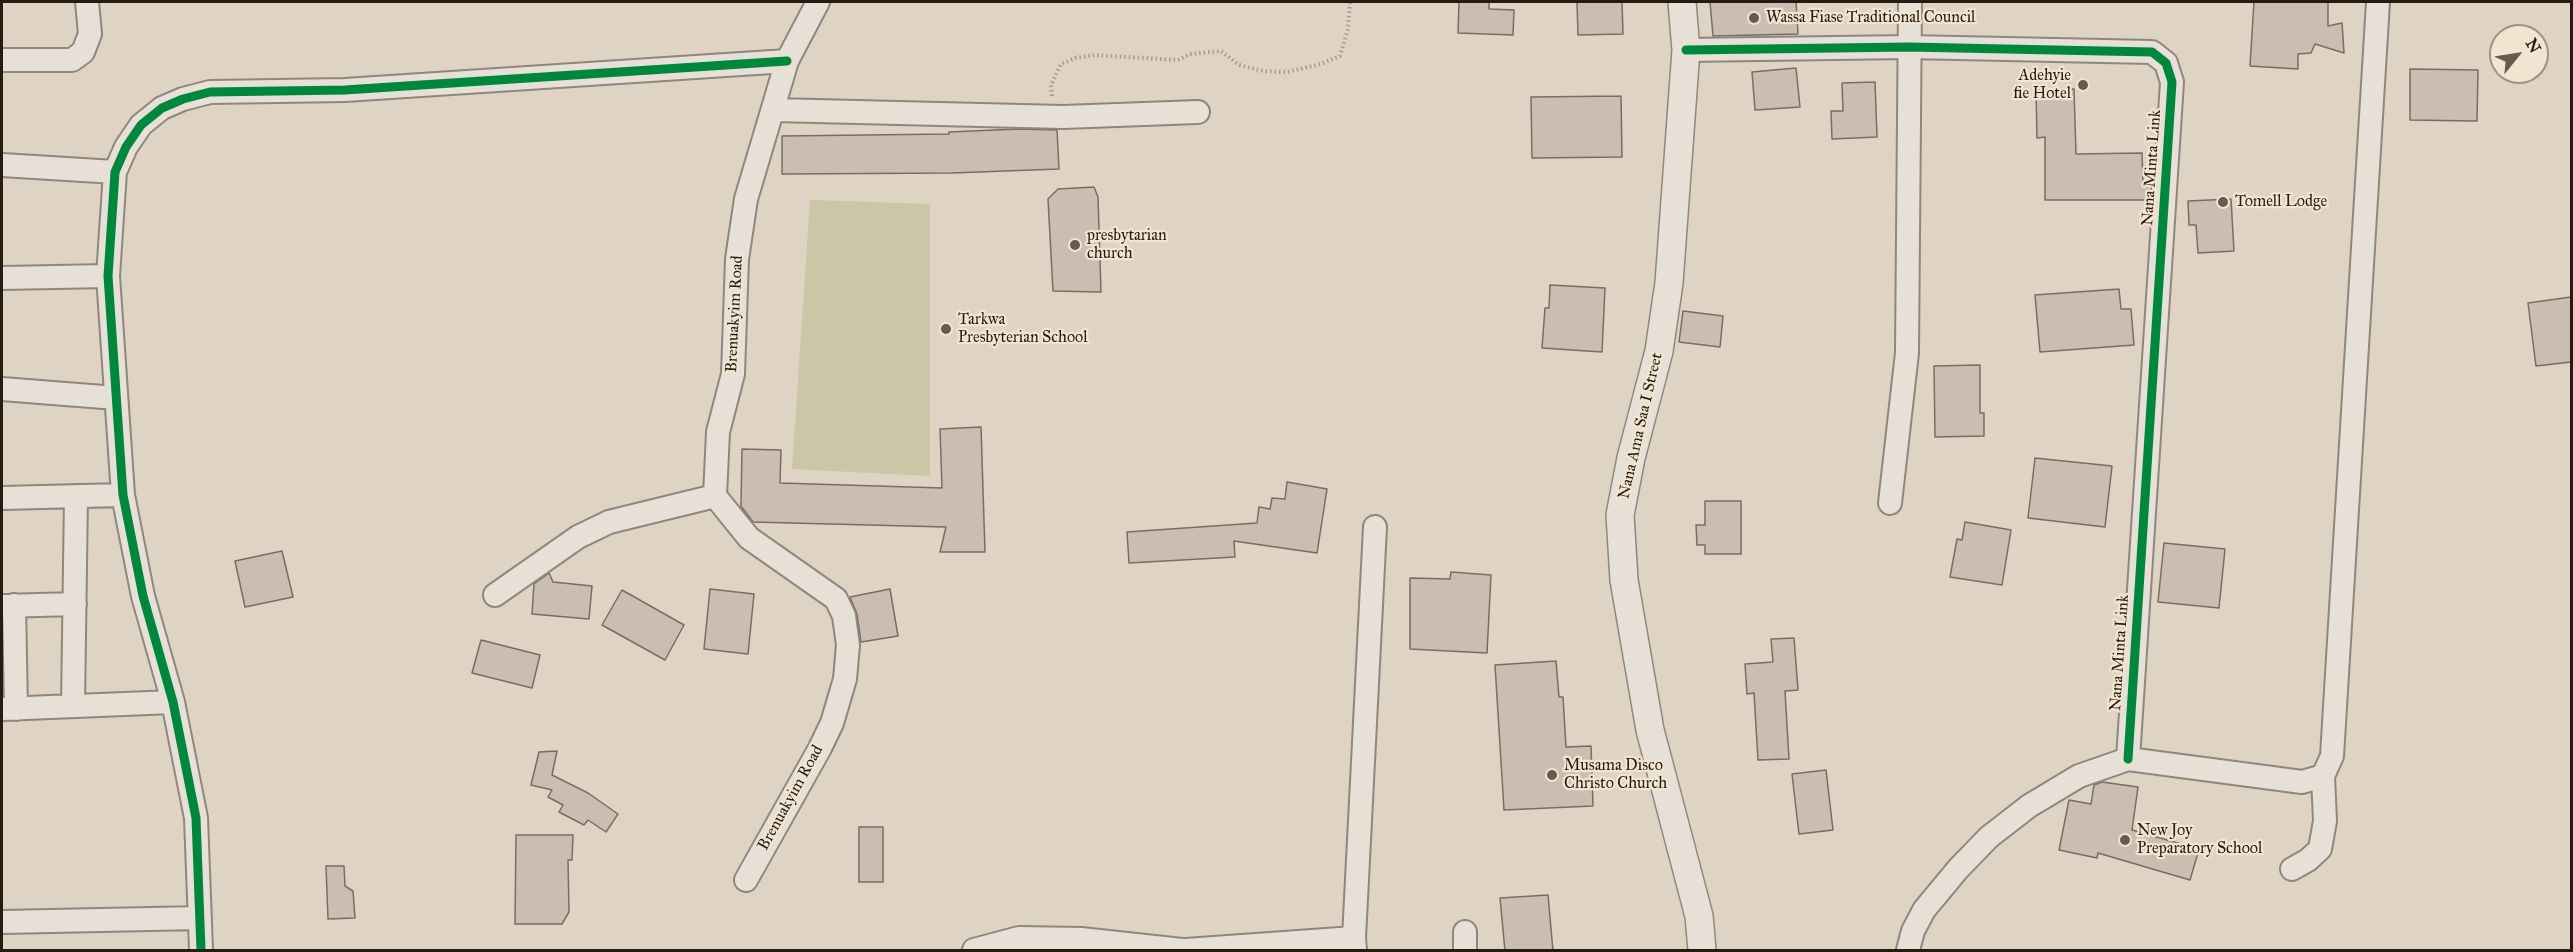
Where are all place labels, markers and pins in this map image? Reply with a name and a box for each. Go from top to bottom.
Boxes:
place label: Wassa Fiase Traditional Council [1766,8,1975,28]
marker: Wassa Fiase Traditional Council [1747,11,1761,25]
place label: Adehyie fie Hotel [2013,66,2071,104]
marker: Adehyie fie Hotel [2076,78,2090,92]
place label: Tomell Lodge [2235,192,2327,212]
marker: Tomell Lodge [2216,195,2230,209]
place label: presbytarian church [1087,226,1167,264]
marker: presbytarian church [1068,238,1082,252]
place label: Tarkwa Presbyterian School [958,310,1088,348]
marker: Tarkwa Presbyterian School [939,322,953,336]
place label: Musama Disco Christo Church [1564,756,1667,794]
marker: Musama Disco Christo Church [1545,768,1559,782]
place label: New Joy Preparatory School [2137,821,2262,859]
marker: New Joy Preparatory School [2118,833,2132,847]

